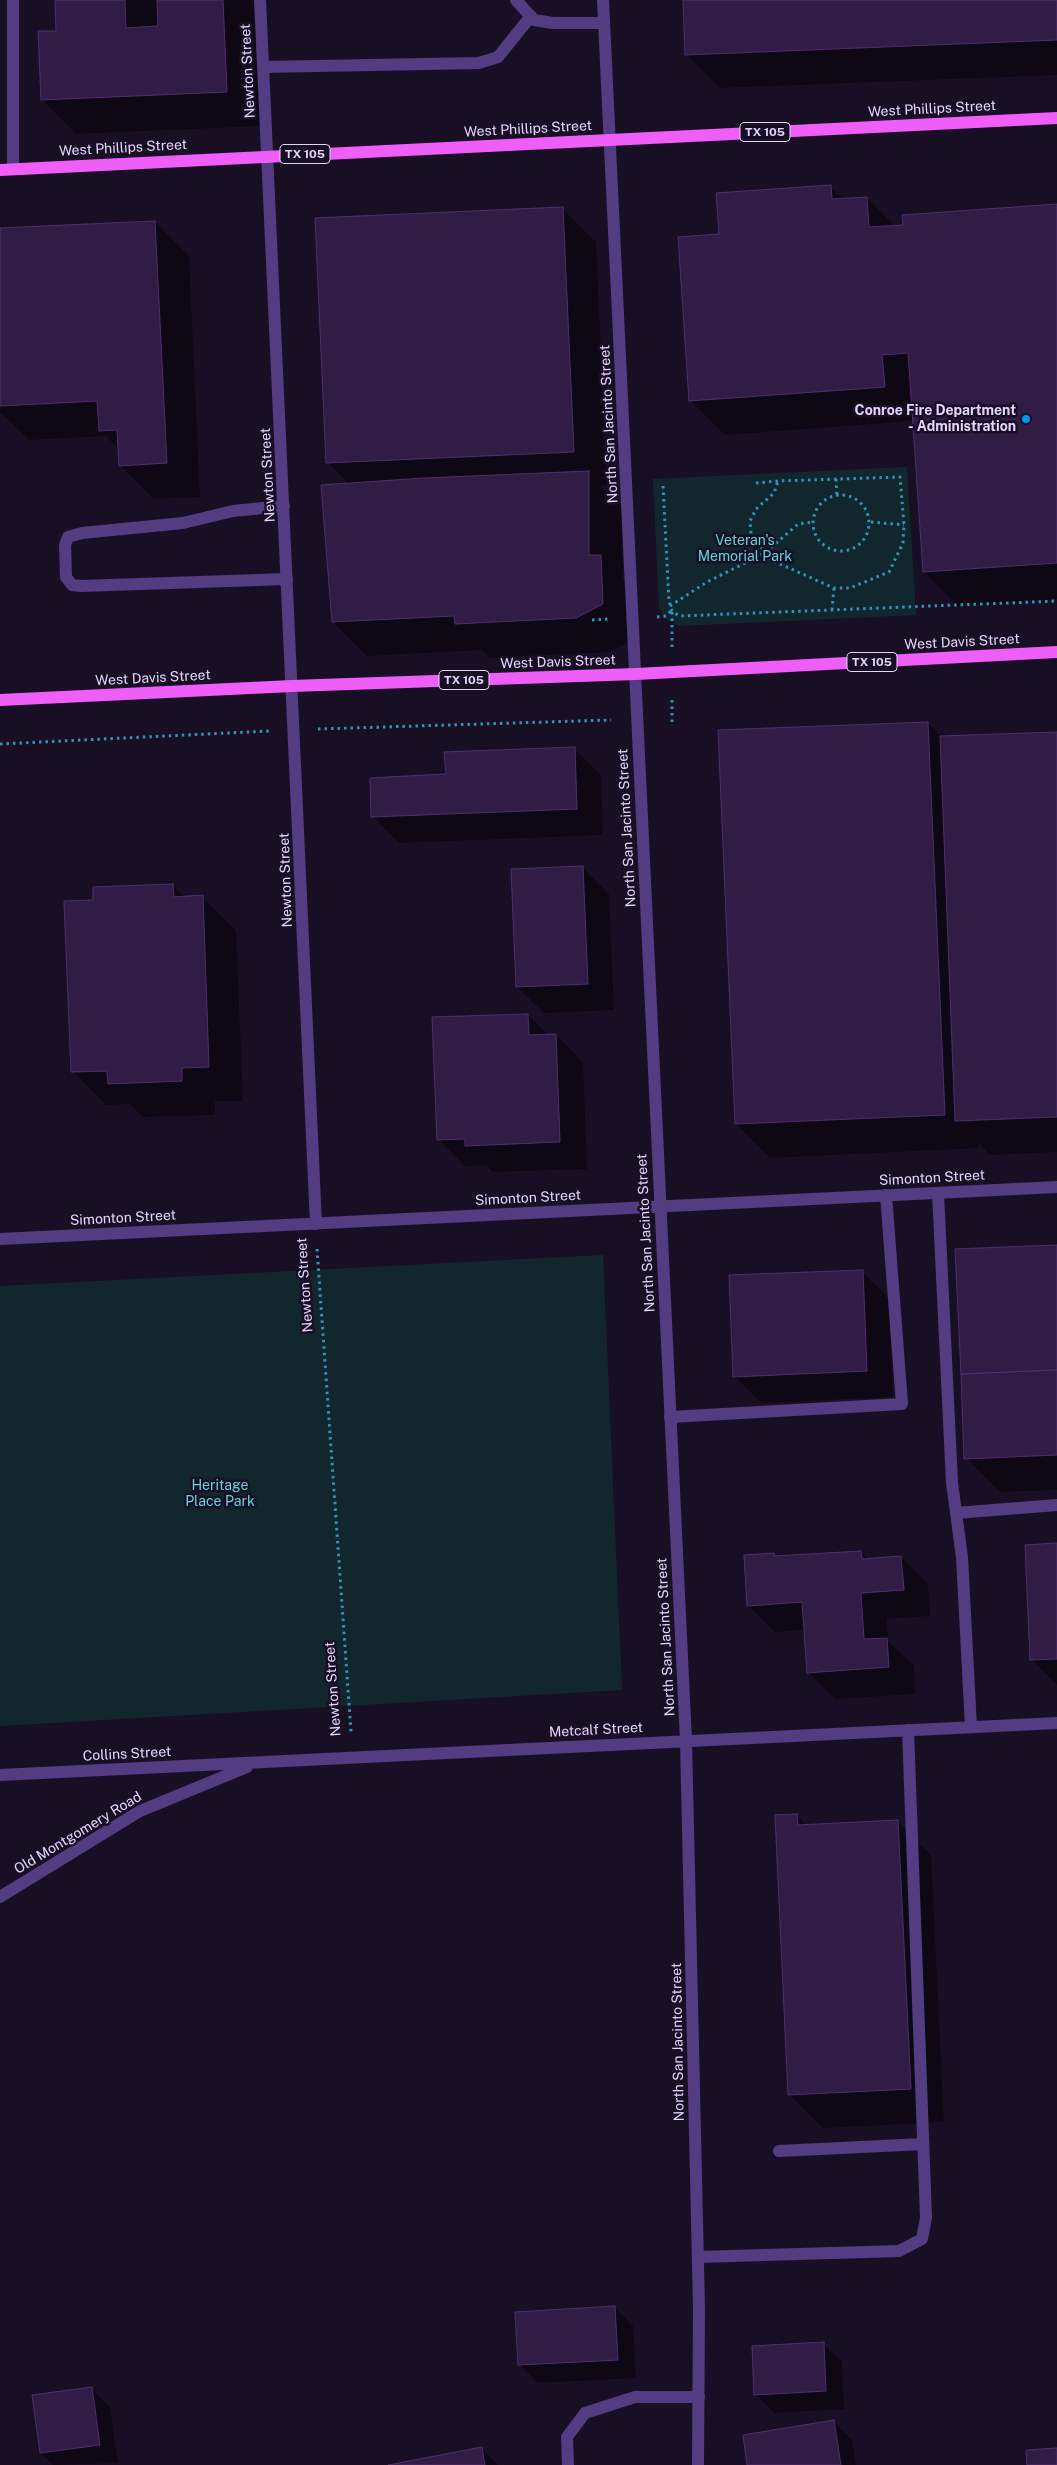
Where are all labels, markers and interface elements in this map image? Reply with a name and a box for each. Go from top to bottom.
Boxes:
street label: Newton Street [237,23,259,119]
street label: West Phillips Street [867,97,997,121]
street label: West Phillips Street [463,117,593,141]
road number: TX 105 [740,122,790,142]
street label: West Phillips Street [58,136,188,160]
road number: TX 105 [280,144,330,164]
street label: North San Jacinto Street [596,344,622,504]
place label: Conroe Fire Department - Administration [855,403,1016,436]
marker: Conroe Fire Department - Administration [1020,413,1032,425]
street label: Newton Street [257,427,279,523]
park label: Veteran's Memorial Park [698,533,792,566]
street label: West Davis Street [904,631,1020,653]
street label: West Davis Street [500,652,616,672]
road number: TX 105 [847,652,897,672]
street label: West Davis Street [95,667,211,689]
road number: TX 105 [439,670,489,690]
street label: North San Jacinto Street [614,748,640,908]
street label: Newton Street [276,832,296,928]
street label: North San Jacinto Street [633,1153,659,1313]
street label: Simonton Street [878,1167,986,1189]
street label: Simonton Street [474,1187,582,1209]
street label: Simonton Street [69,1207,177,1229]
street label: Newton Street [293,1237,317,1333]
park label: Heritage Place Park [185,1478,255,1510]
street label: North San Jacinto Street [653,1557,679,1717]
street label: Newton Street [321,1641,345,1737]
street label: Metcalf Street [549,1719,643,1741]
street label: Collins Street [82,1743,172,1765]
street label: Old Montgomery Road [11,1788,145,1878]
street label: North San Jacinto Street [668,1963,688,2121]

